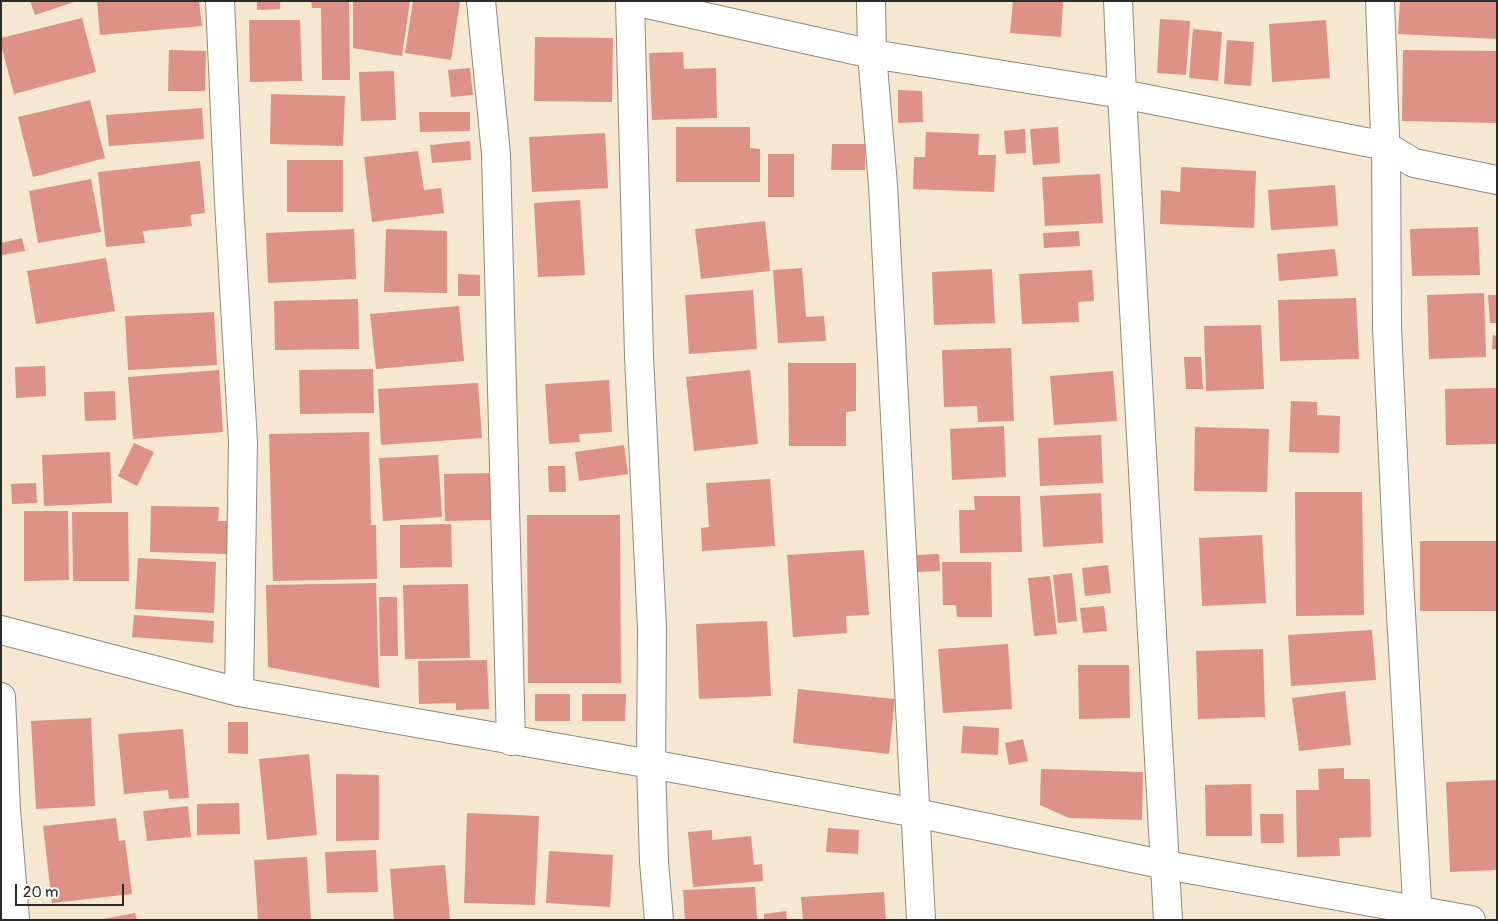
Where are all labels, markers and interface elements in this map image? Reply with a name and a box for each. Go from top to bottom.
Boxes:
scale bar [18,874,126,906]
text: 20 m [23,883,58,902]

